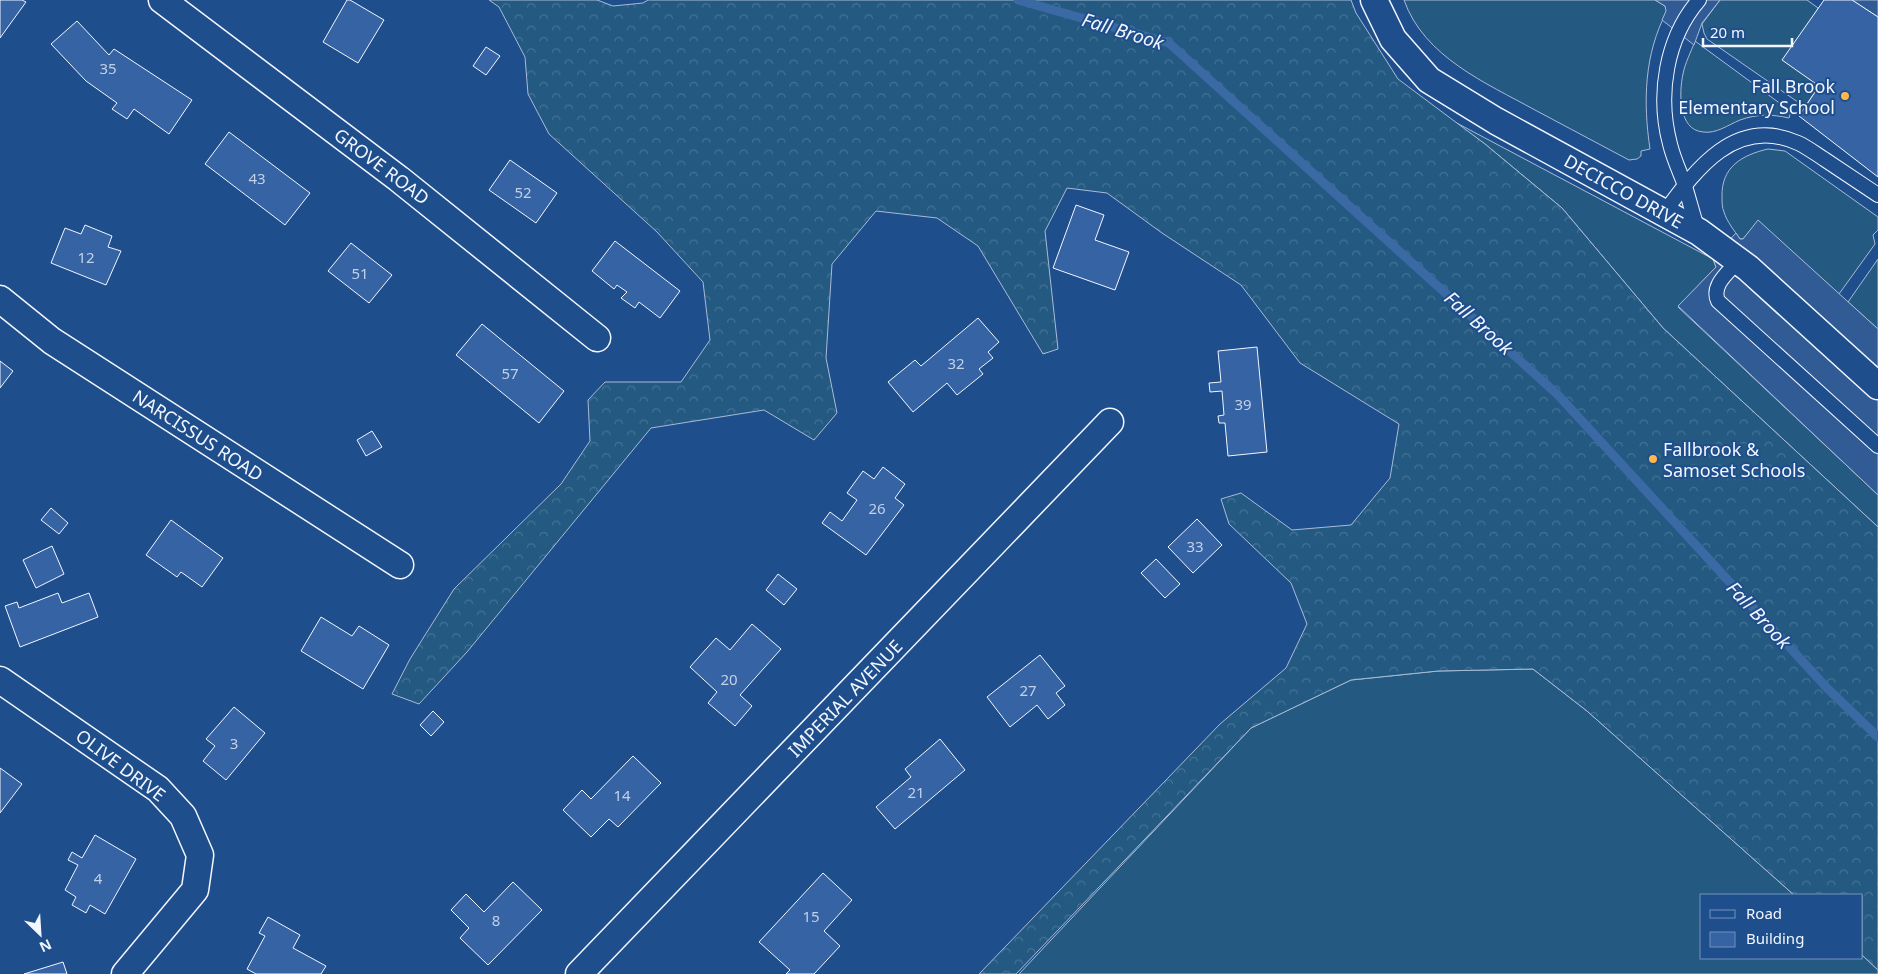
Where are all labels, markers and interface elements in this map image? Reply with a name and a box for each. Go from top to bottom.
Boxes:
water label: Fall Brook [1079,6,1168,56]
scale bar [1703,15,1792,47]
text: 20 m [1710,22,1745,42]
house number: 35 [99,58,117,78]
place label: Fall Brook Elementary School [1678,74,1835,119]
marker: Fall Brook Elementary School [1839,90,1851,102]
street label: GROVE ROAD [330,122,434,210]
street label: DECICCO DRIVE [1560,148,1688,234]
house number: 43 [248,168,266,188]
house number: 52 [514,182,532,202]
house number: 12 [77,247,95,267]
house number: 51 [351,263,369,283]
water label: Fall Brook [1439,285,1519,361]
house number: 32 [947,353,965,373]
house number: 57 [501,363,519,383]
street label: NARCISSUS ROAD [128,384,268,486]
house number: 39 [1234,394,1252,414]
place label: Fallbrook & Samoset Schools [1663,437,1805,482]
marker: Fallbrook & Samoset Schools [1647,453,1659,465]
house number: 26 [868,498,886,518]
house number: 33 [1186,536,1204,556]
water label: Fall Brook [1721,575,1798,655]
street label: IMPERIAL AVENUE [783,634,907,762]
house number: 20 [720,669,738,689]
house number: 27 [1019,680,1037,700]
street label: OLIVE DRIVE [71,723,171,807]
house number: 3 [230,733,238,753]
house number: 21 [907,782,925,802]
house number: 14 [613,785,631,805]
house number: 4 [94,868,103,888]
legend [1700,894,1863,959]
text: Road [1746,903,1782,923]
house number: 15 [802,906,820,926]
north arrow [15,909,65,959]
house number: 8 [492,910,500,930]
text: Building [1746,928,1804,948]
text: N [37,935,55,957]

